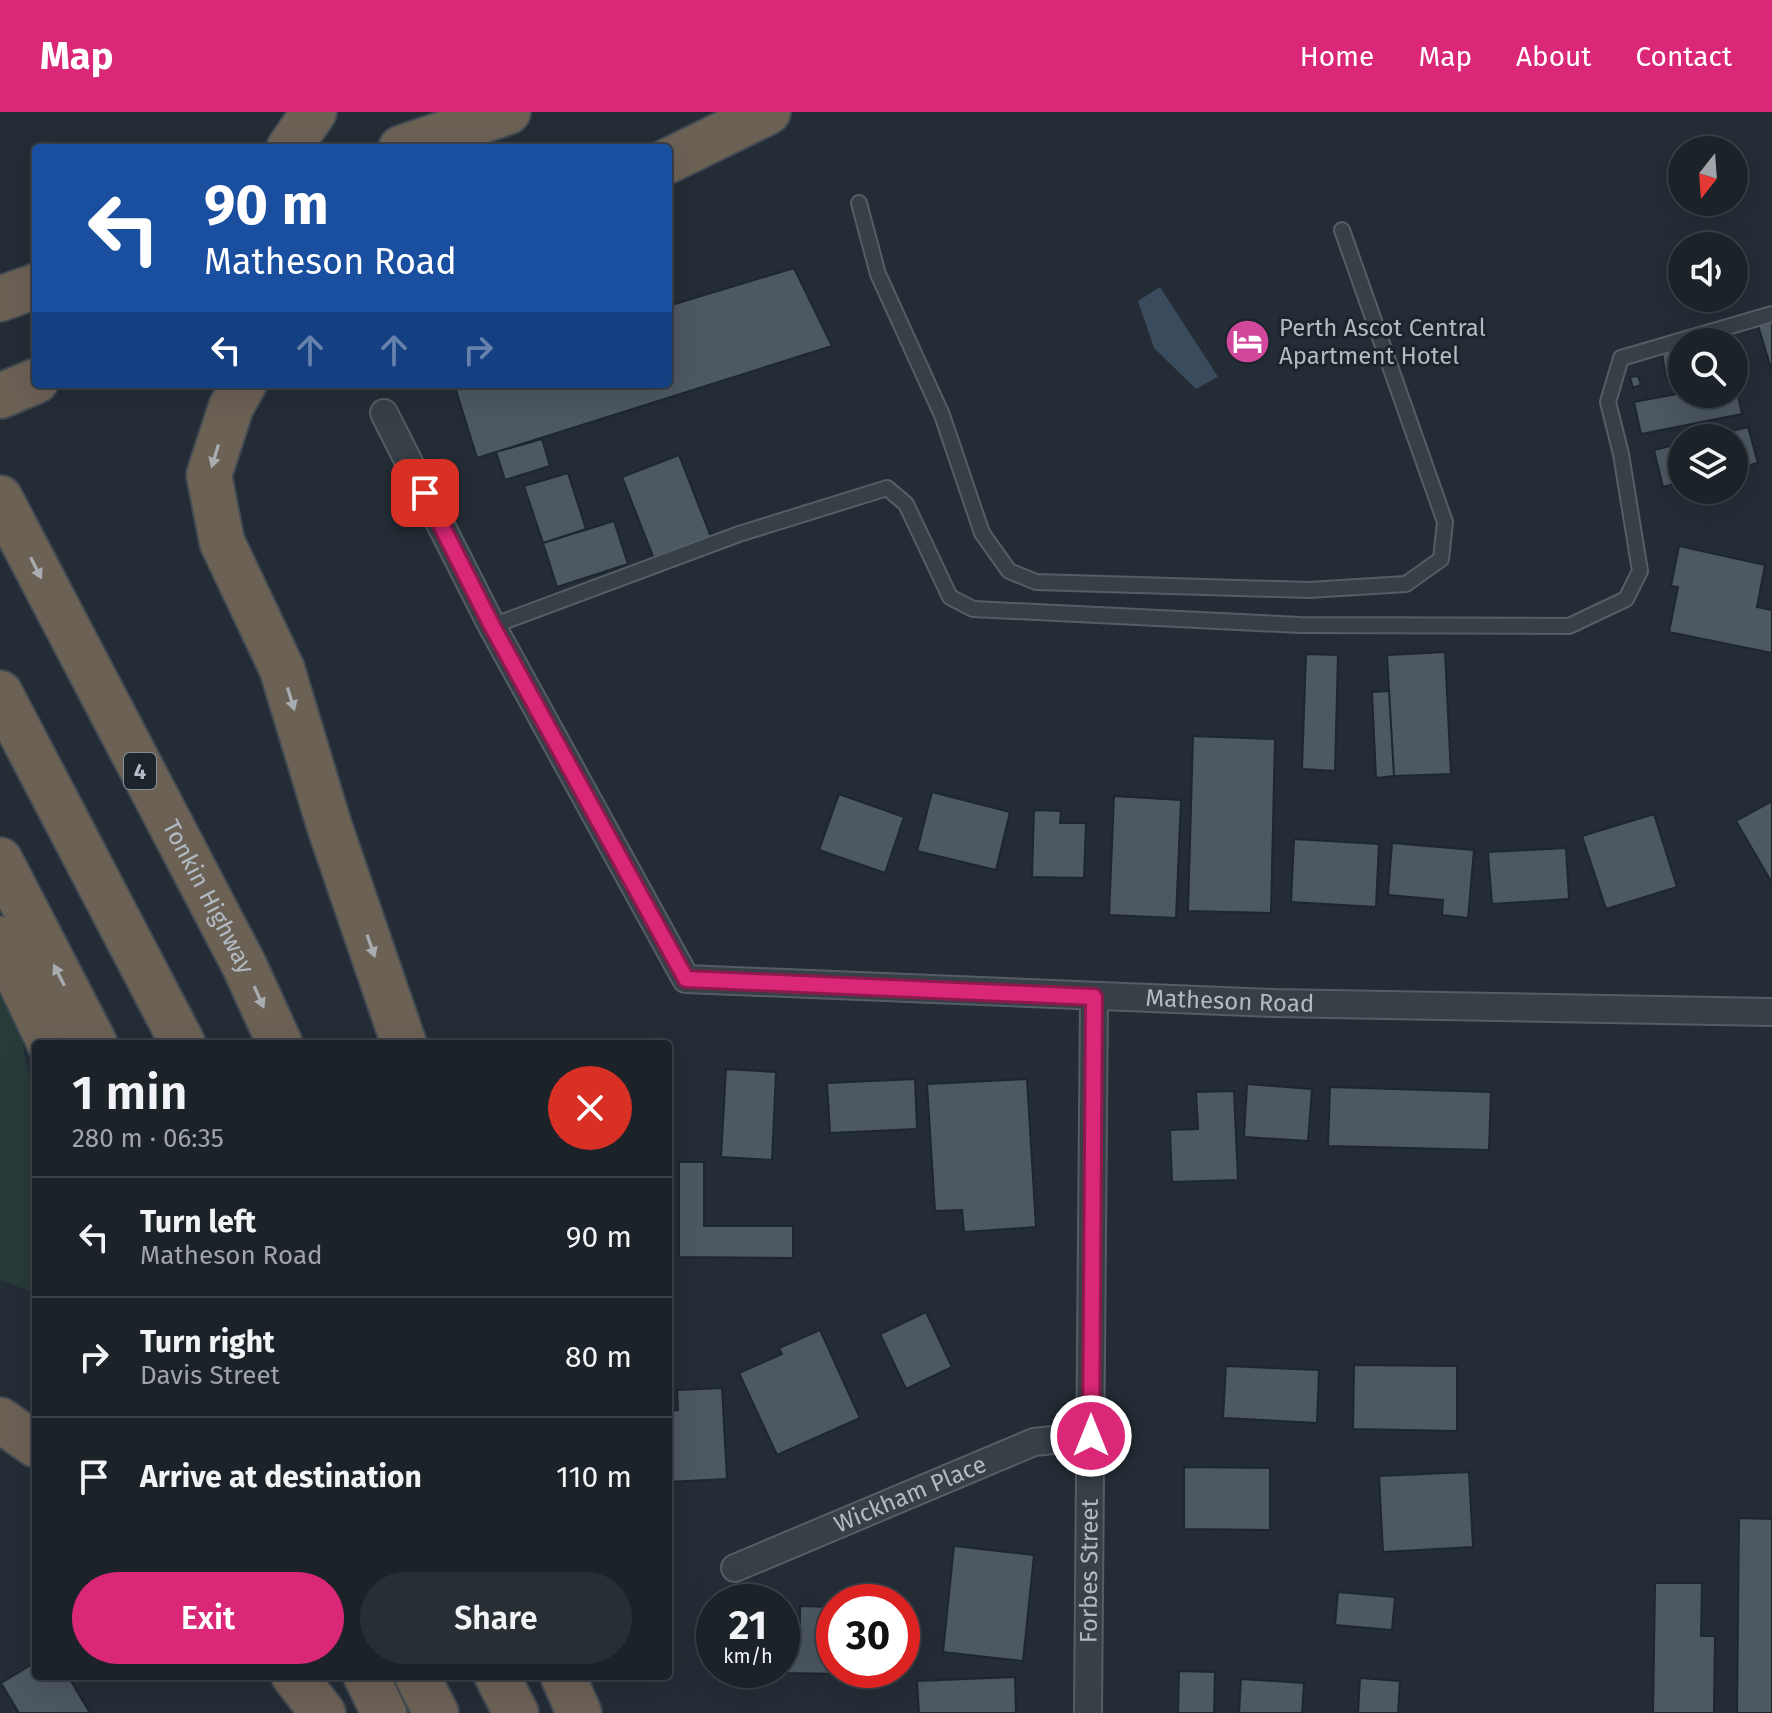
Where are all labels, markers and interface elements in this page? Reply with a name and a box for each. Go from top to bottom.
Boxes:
text: Map [40,33,113,79]
text: Home [1300,40,1374,73]
text: Map [1418,40,1472,73]
text: About [1516,40,1591,73]
text: Contact [1635,40,1732,73]
north arrow [1668,136,1748,216]
map controls [1668,136,1748,504]
text: 90 m [204,172,329,239]
icon: left [72,176,176,280]
button: sound [1668,232,1748,312]
text: Matheson Road [204,240,457,284]
place label: Perth Ascot Central Apartment Hotel [1279,314,1486,370]
hotel icon: Perth Ascot Central Apartment Hotel [1224,318,1272,366]
icon: left [204,328,248,372]
icon: ahead [288,328,332,372]
icon: ahead [372,328,416,372]
icon: right [456,328,500,372]
button: search [1668,328,1748,408]
button: layers [1668,424,1748,504]
one-way arrow [208,444,221,468]
pin [391,459,459,527]
icon: arrive [403,471,447,515]
one-way arrow [29,556,42,579]
one-way arrow [285,687,298,711]
road number: 4 [124,753,156,789]
street label: Tonkin Highway [157,815,260,978]
one-way arrow [365,935,377,959]
one-way arrow [52,963,66,986]
street label: Matheson Road [1145,984,1314,1018]
one-way arrow [252,985,266,1009]
text: 1 min [72,1064,188,1122]
button: close [548,1066,632,1150]
text: 280 m · 06:35 [72,1123,224,1154]
text: Turn left [140,1204,256,1240]
icon: left [72,1215,116,1259]
text: 90 m [566,1219,632,1255]
text: Matheson Road [140,1240,323,1271]
text: Turn right [140,1324,275,1360]
icon: right [72,1335,116,1379]
text: 80 m [565,1339,632,1375]
text: Davis Street [140,1360,280,1391]
position arrow [1049,1394,1133,1478]
street label: Wickham Place [830,1450,990,1539]
icon: arrive [72,1455,116,1499]
text: Arrive at destination [140,1459,422,1495]
text: 110 m [556,1459,632,1495]
street label: Forbes Street [1075,1498,1104,1643]
button: Exit [72,1572,344,1664]
button: Share [360,1572,632,1664]
speed limit sign: 30 [816,1584,920,1688]
text: 21 [729,1602,767,1650]
text: km/h [723,1644,773,1668]

